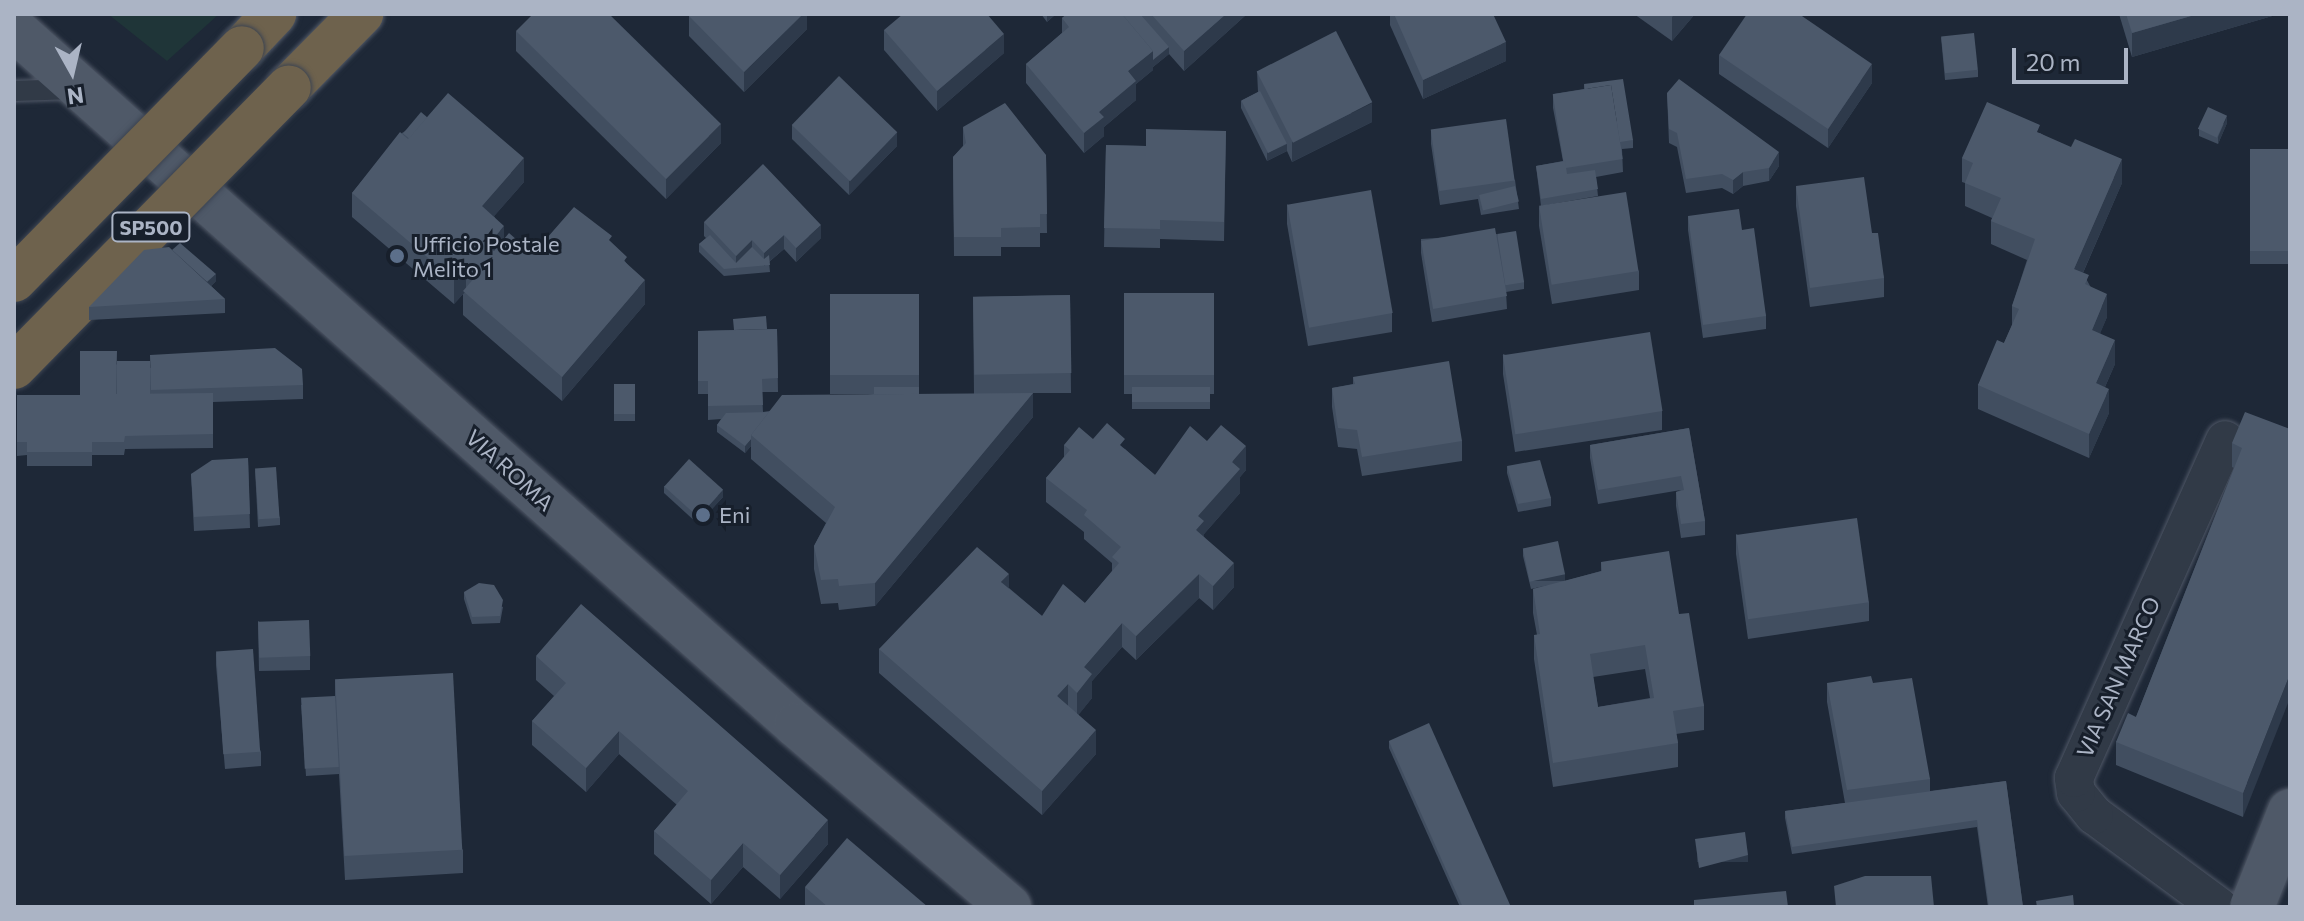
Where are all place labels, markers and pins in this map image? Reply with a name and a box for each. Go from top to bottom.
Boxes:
place label: Ufficio Postale Melito 1 [413,230,560,282]
marker: Ufficio Postale Melito 1 [388,247,406,265]
place label: Eni [719,502,750,528]
marker: Eni [694,506,712,524]

